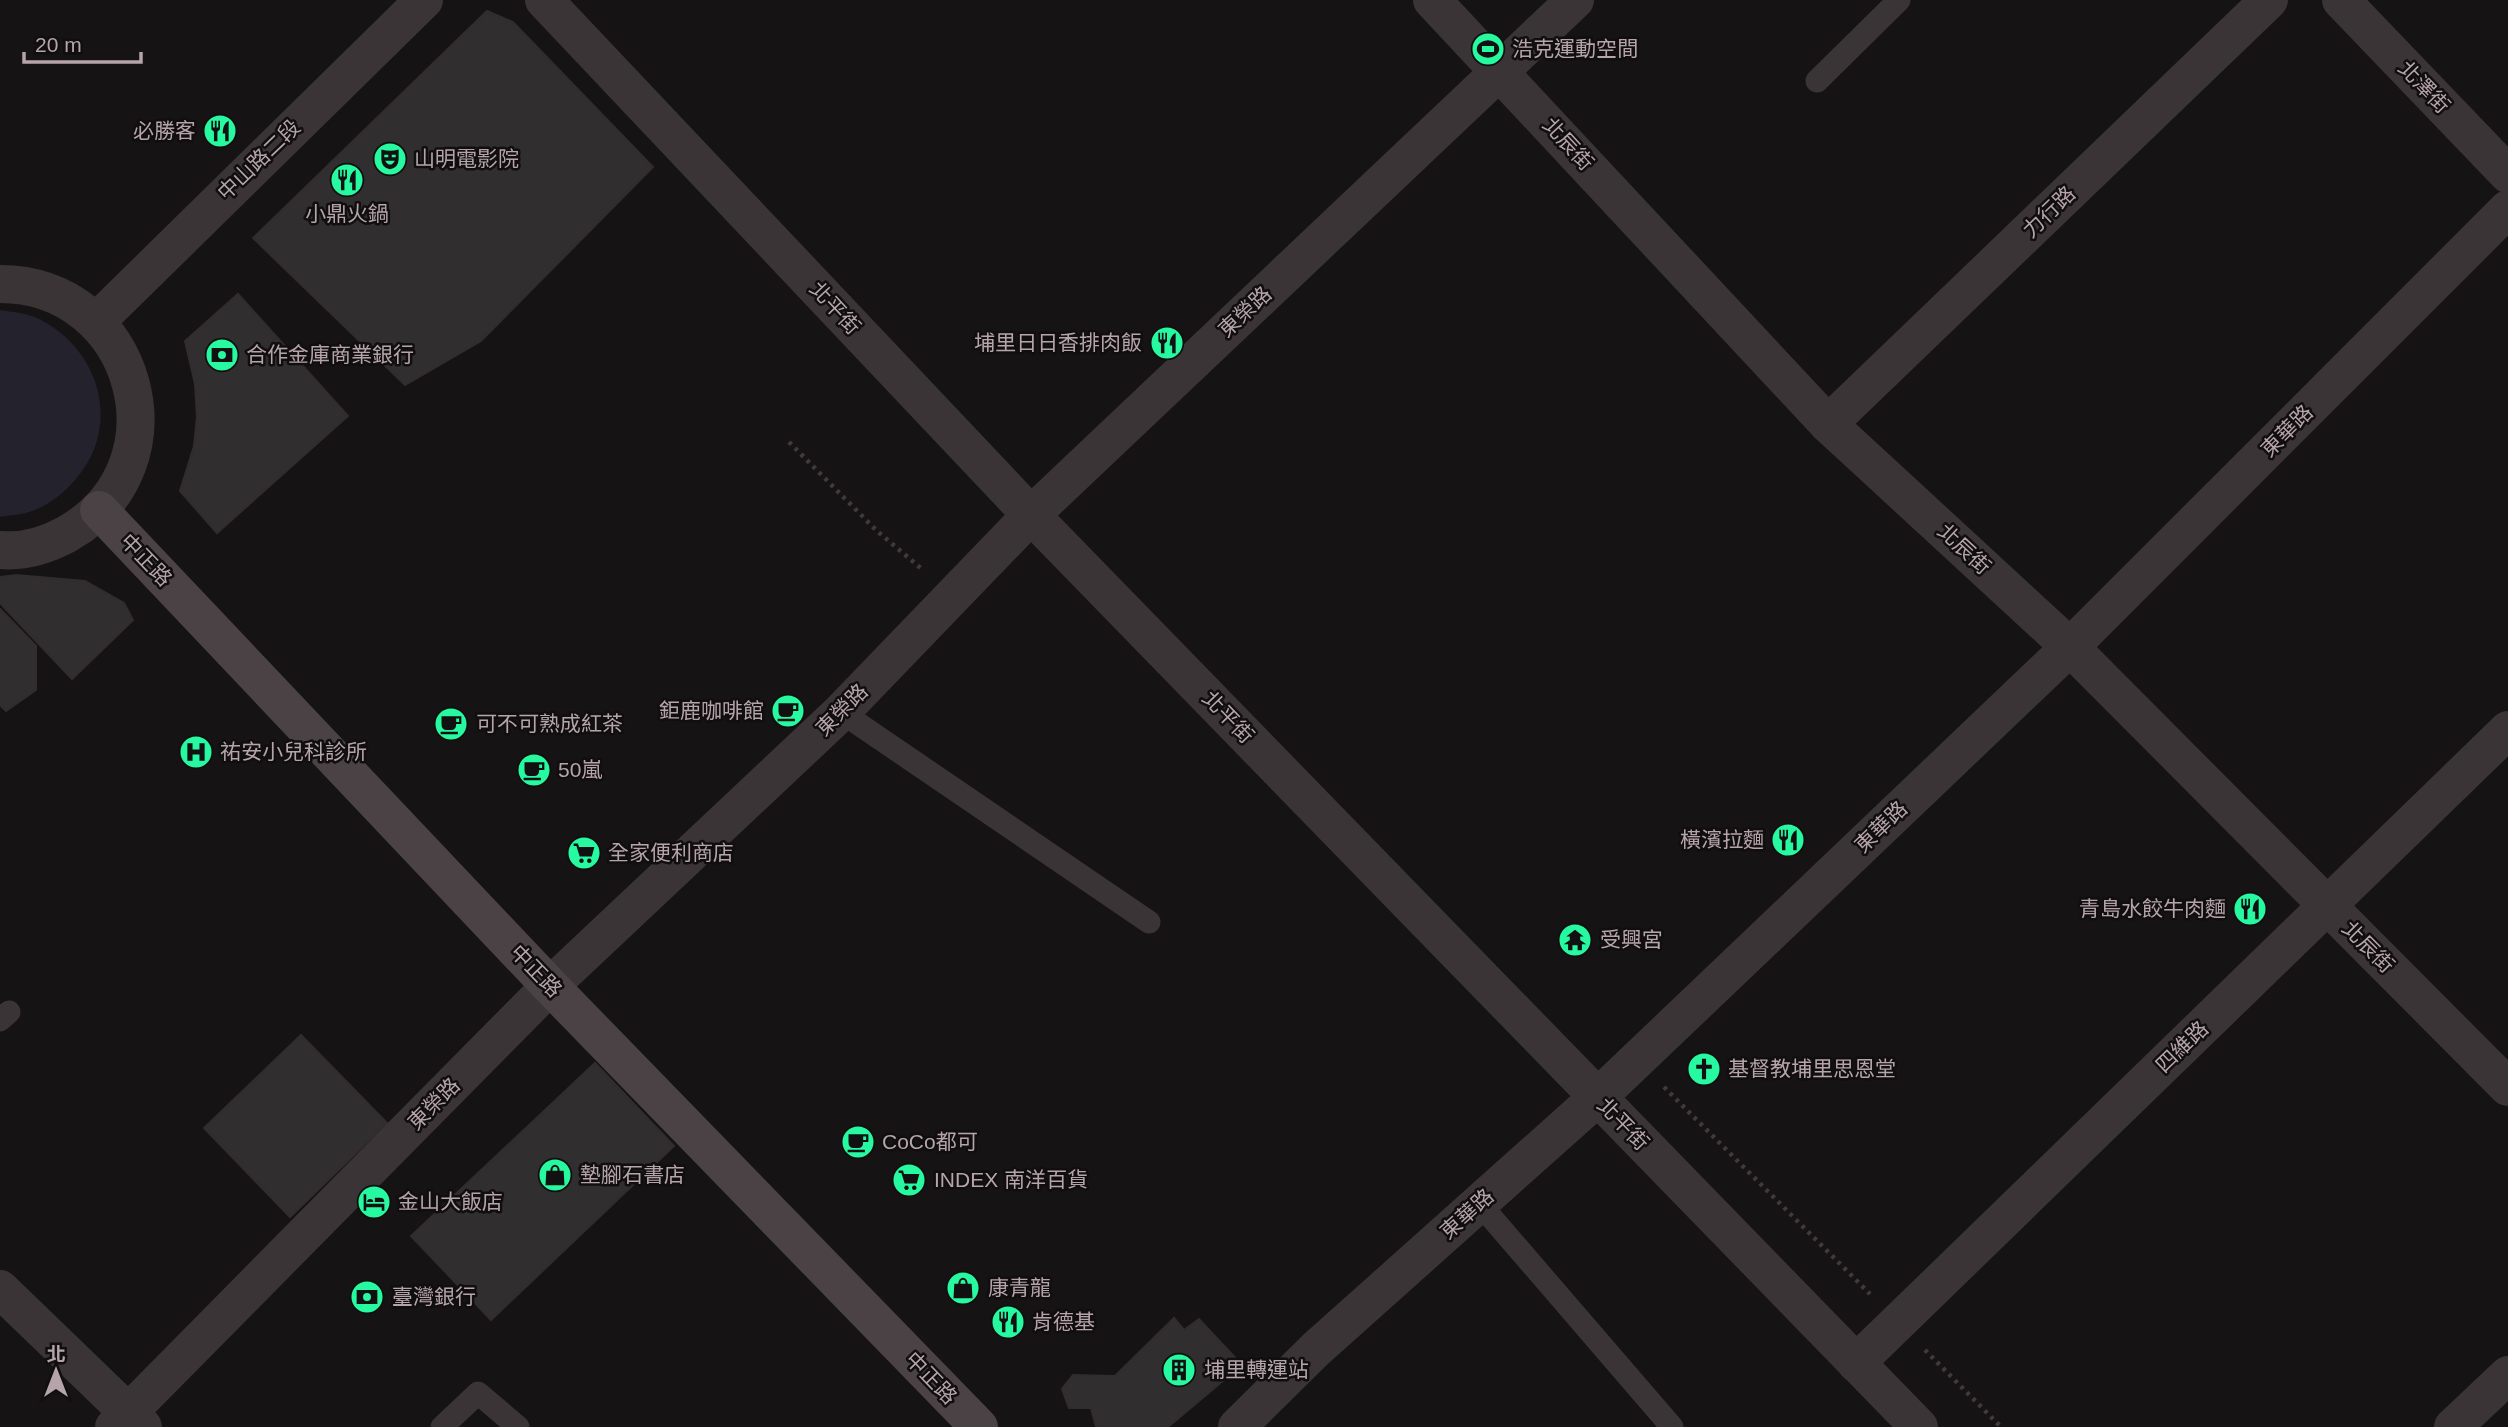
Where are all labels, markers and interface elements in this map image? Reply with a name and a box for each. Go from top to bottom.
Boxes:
scale bar [24,21,142,65]
sports icon: 浩克運動空間 [1469,30,1507,68]
text: 20 m [35,33,82,56]
place label: 浩克運動空間 [1512,37,1638,60]
street label: 北澤街 [2394,56,2455,117]
restaurant icon: 必勝客 [201,112,239,150]
street label: 北辰街 [1538,113,1598,175]
street label: 中山路二段 [213,115,304,204]
place label: 必勝客 [133,119,196,142]
theatre icon: 山明電影院 [371,140,409,178]
place label: 山明電影院 [414,147,519,170]
restaurant icon: 小鼎火鍋 [328,161,366,199]
street label: 力行路 [2018,181,2079,242]
place label: 小鼎火鍋 [305,202,389,225]
street label: 北平街 [805,277,865,339]
street label: 東榮路 [1214,282,1276,342]
restaurant icon: 埔里日日香排肉飯 [1148,324,1186,362]
place label: 埔里日日香排肉飯 [974,331,1142,354]
bank icon: 合作金庫商業銀行 [203,336,241,374]
place label: 合作金庫商業銀行 [246,343,414,366]
street label: 東華路 [2256,400,2317,461]
street label: 北辰街 [1933,519,1995,579]
street label: 中正路 [116,529,177,590]
street label: 東榮路 [811,679,872,740]
street label: 北平街 [1198,686,1259,747]
cafe icon: 鉅鹿咖啡館 [769,692,807,730]
place label: 鉅鹿咖啡館 [659,699,764,722]
cafe icon: 可不可熟成紅茶 [432,705,470,743]
place label: 可不可熟成紅茶 [476,712,623,735]
hospital icon: 祐安小兒科診所 [177,733,215,771]
place label: 祐安小兒科診所 [220,740,367,763]
cafe icon: 50嵐 [515,751,553,789]
place label: 50嵐 [558,758,602,781]
street label: 東華路 [1850,796,1911,857]
restaurant icon: 橫濱拉麵 [1769,821,1807,859]
place label: 橫濱拉麵 [1680,828,1764,851]
supermarket icon: 全家便利商店 [565,834,603,872]
place label: 全家便利商店 [608,841,734,864]
restaurant icon: 青島水餃牛肉麵 [2231,890,2269,928]
place label: 青島水餃牛肉麵 [2079,897,2226,920]
street label: 北辰街 [2338,916,2399,977]
temple icon: 受興宮 [1556,921,1594,959]
place label: 受興宮 [1600,928,1663,951]
street label: 中正路 [506,940,567,1001]
street label: 四維路 [2151,1016,2212,1077]
church icon: 基督教埔里思恩堂 [1685,1050,1723,1088]
place label: 基督教埔里思恩堂 [1728,1057,1896,1080]
street label: 東榮路 [403,1073,464,1134]
street label: 北平街 [1593,1093,1654,1154]
cafe icon: CoCo都可 [839,1123,877,1161]
place label: CoCo都可 [882,1130,978,1153]
shop icon: 墊腳石書店 [536,1156,574,1194]
supermarket icon: INDEX 南洋百貨 [890,1161,928,1199]
place label: 墊腳石書店 [580,1163,685,1186]
place label: INDEX 南洋百貨 [934,1168,1088,1191]
hotel icon: 金山大飯店 [355,1183,393,1221]
street label: 東華路 [1436,1184,1498,1243]
place label: 金山大飯店 [398,1190,503,1213]
shop icon: 康青龍 [944,1269,982,1307]
place label: 康青龍 [988,1276,1051,1299]
bank icon: 臺灣銀行 [348,1278,386,1316]
place label: 臺灣銀行 [392,1285,476,1308]
restaurant icon: 肯德基 [989,1303,1027,1341]
place label: 肯德基 [1032,1310,1095,1333]
north arrow [21,1336,91,1406]
text: 北 [46,1344,66,1365]
street label: 中正路 [901,1347,962,1408]
building icon: 埔里轉運站 [1160,1351,1198,1389]
place label: 埔里轉運站 [1204,1358,1309,1381]

